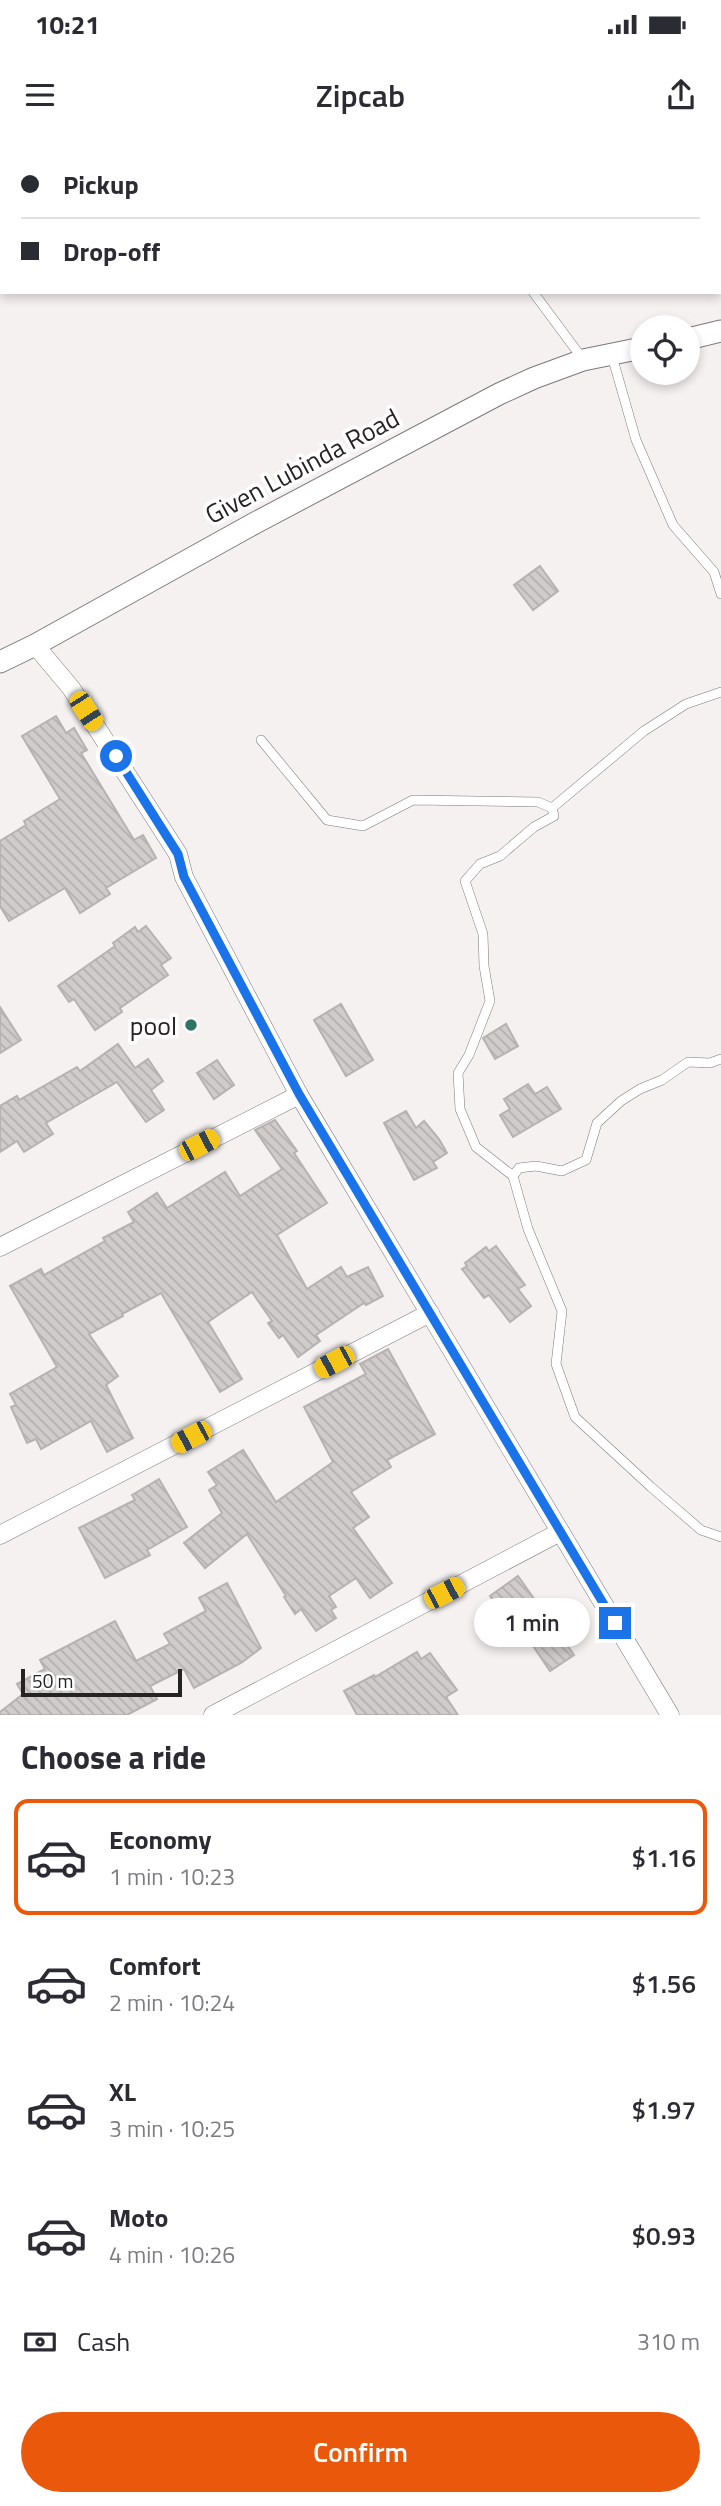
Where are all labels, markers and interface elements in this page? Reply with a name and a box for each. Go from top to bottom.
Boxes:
text: 10:21 [35,5,100,44]
text: Zipcab [316,71,405,119]
icon: menu [21,76,59,114]
icon: share [662,76,700,114]
text: Pickup [63,165,139,204]
text: Drop-off [63,232,160,271]
map controls [630,315,700,385]
button: locate [630,315,700,385]
street label: Given Lubinda Road [198,398,406,534]
car [66,688,107,734]
route start [100,740,132,772]
place label: pool [130,1006,177,1045]
marker: pool [183,1017,199,1033]
car [176,1126,223,1164]
car [311,1343,358,1381]
car [168,1418,215,1456]
car [421,1574,468,1612]
callout: 1 min [475,1598,590,1648]
text: 1 min [504,1605,560,1640]
route end [599,1607,631,1639]
scale bar [21,1666,182,1698]
text: 50 m [32,1666,73,1695]
text: Choose a ride [21,1733,206,1781]
text: Economy [109,1820,211,1859]
icon: car [25,1826,88,1889]
text: $1.16 [632,1838,696,1877]
text: 1 min · 10:23 [109,1859,235,1894]
text: Comfort [109,1946,201,1985]
icon: car [25,1952,88,2015]
text: $1.56 [632,1964,696,2003]
text: 2 min · 10:24 [109,1985,235,2020]
text: XL [109,2072,136,2111]
icon: car [25,2078,88,2141]
text: $1.97 [632,2090,696,2129]
text: 3 min · 10:25 [109,2111,235,2146]
text: Moto [109,2198,168,2237]
icon: car [25,2204,88,2267]
text: $0.93 [632,2216,696,2255]
text: 4 min · 10:26 [109,2237,235,2272]
text: Cash [77,2322,130,2361]
icon: cash [21,2323,59,2361]
text: 310 m [637,2324,700,2359]
button: Confirm [21,2412,700,2492]

